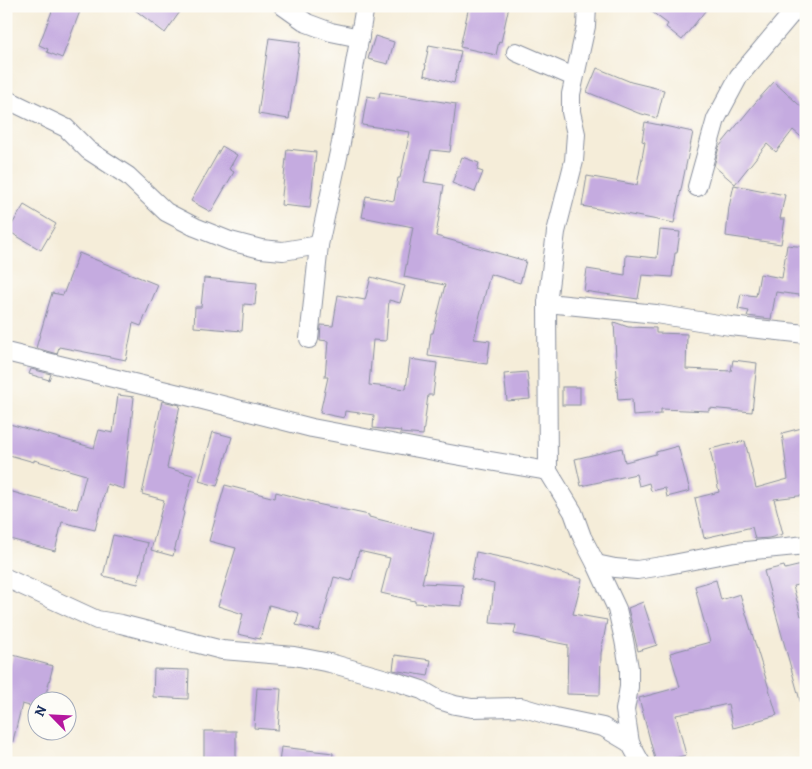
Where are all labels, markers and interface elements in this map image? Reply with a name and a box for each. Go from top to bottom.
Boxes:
north arrow [28,692,78,742]
text: N [30,702,51,719]

